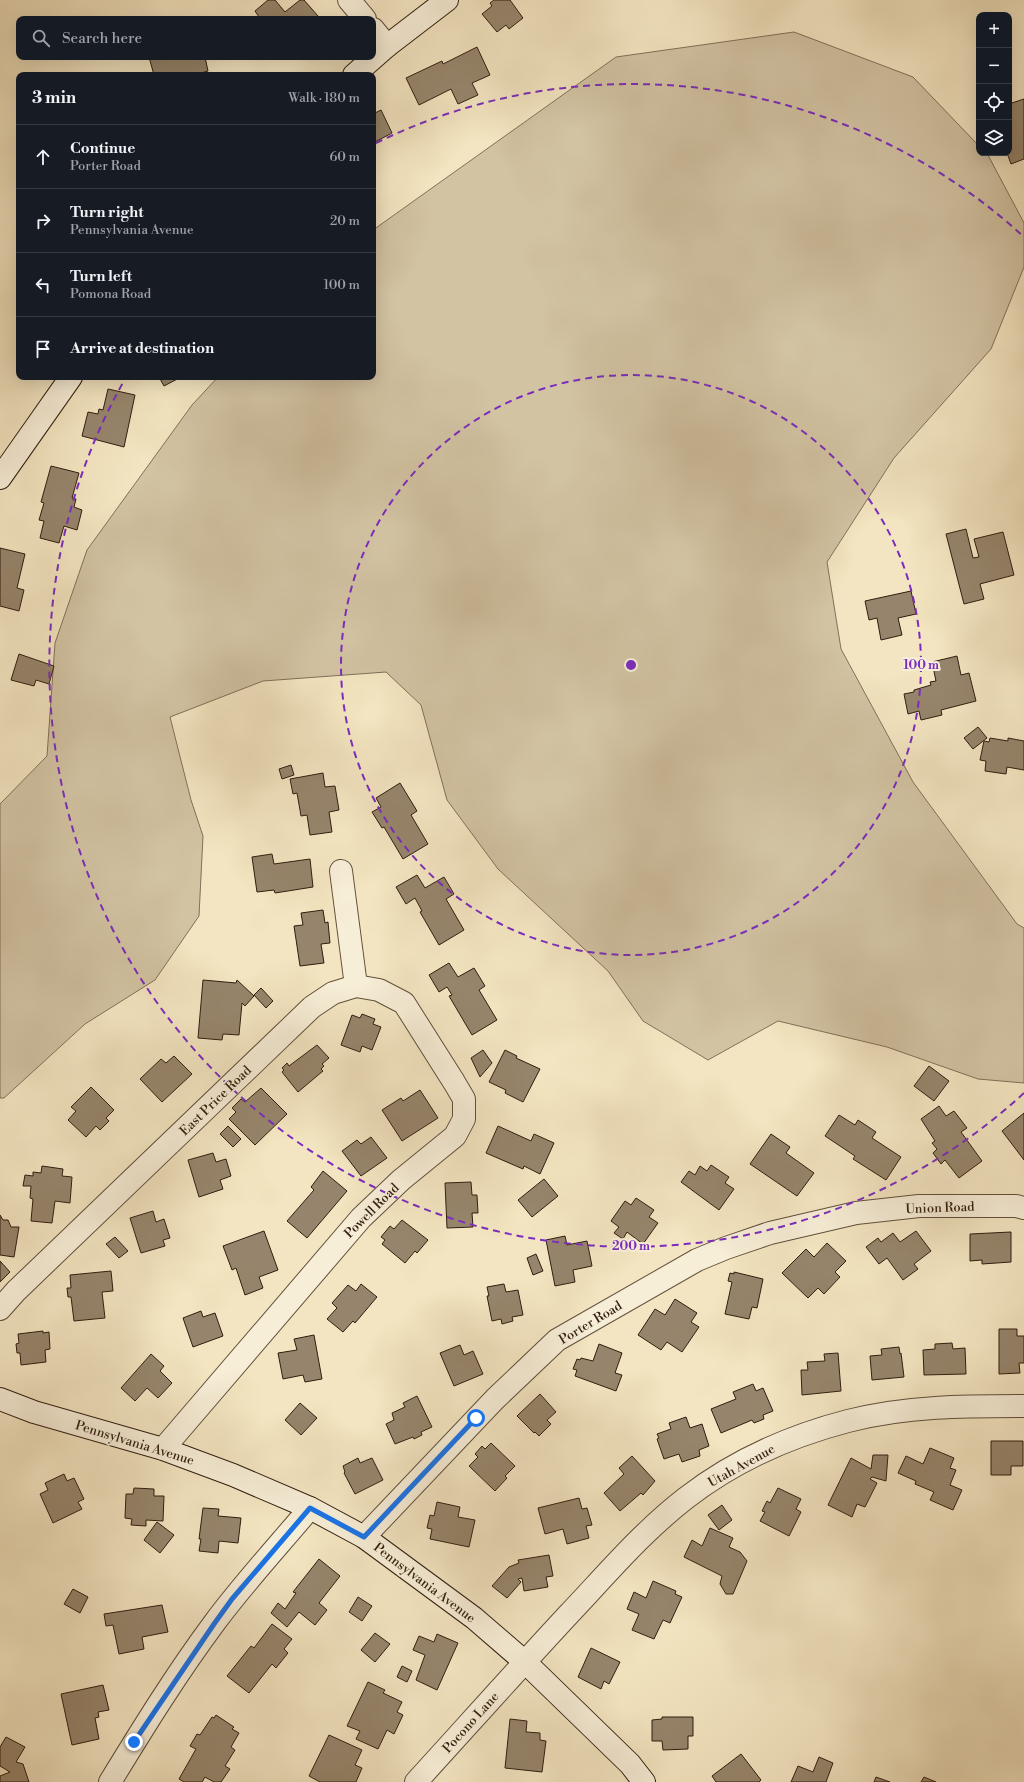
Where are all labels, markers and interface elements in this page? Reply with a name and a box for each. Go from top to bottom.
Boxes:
map controls [976,12,1012,156]
button: + [976,12,1012,48]
search box [16,16,376,60]
icon: search [30,27,52,49]
text: Search here [62,29,142,48]
button: − [976,48,1012,84]
button: locate [976,84,1012,120]
text: 3 min [32,87,76,109]
text: Walk · 180 m [288,90,360,106]
button: layers [976,120,1012,156]
text: Continue [70,139,135,158]
icon: ahead [32,146,54,168]
text: 60 m [329,149,360,165]
text: Porter Road [70,158,141,174]
text: Turn right [70,203,144,222]
icon: right [32,210,54,232]
text: 20 m [330,213,360,229]
text: Pennsylvania Avenue [70,222,194,238]
text: Turn left [70,267,132,286]
icon: left [32,274,54,296]
text: 100 m [324,277,360,293]
text: Pomona Road [70,286,151,302]
icon: arrive [32,338,54,360]
text: Arrive at destination [70,339,214,358]
centre of rings [624,658,638,672]
text: 100 m [903,658,939,673]
street label: East Price Road [176,1062,255,1139]
street label: Powell Road [341,1179,403,1241]
street label: Union Road [905,1199,976,1217]
text: 200 m [612,1239,650,1254]
street label: Porter Road [556,1297,626,1348]
route start [467,1409,485,1427]
street label: Pennsylvania Avenue [73,1417,197,1469]
street label: Utah Avenue [705,1441,778,1491]
street label: Pennsylvania Avenue [370,1539,479,1627]
street label: Pocono Lane [439,1689,503,1756]
route end [125,1733,143,1751]

